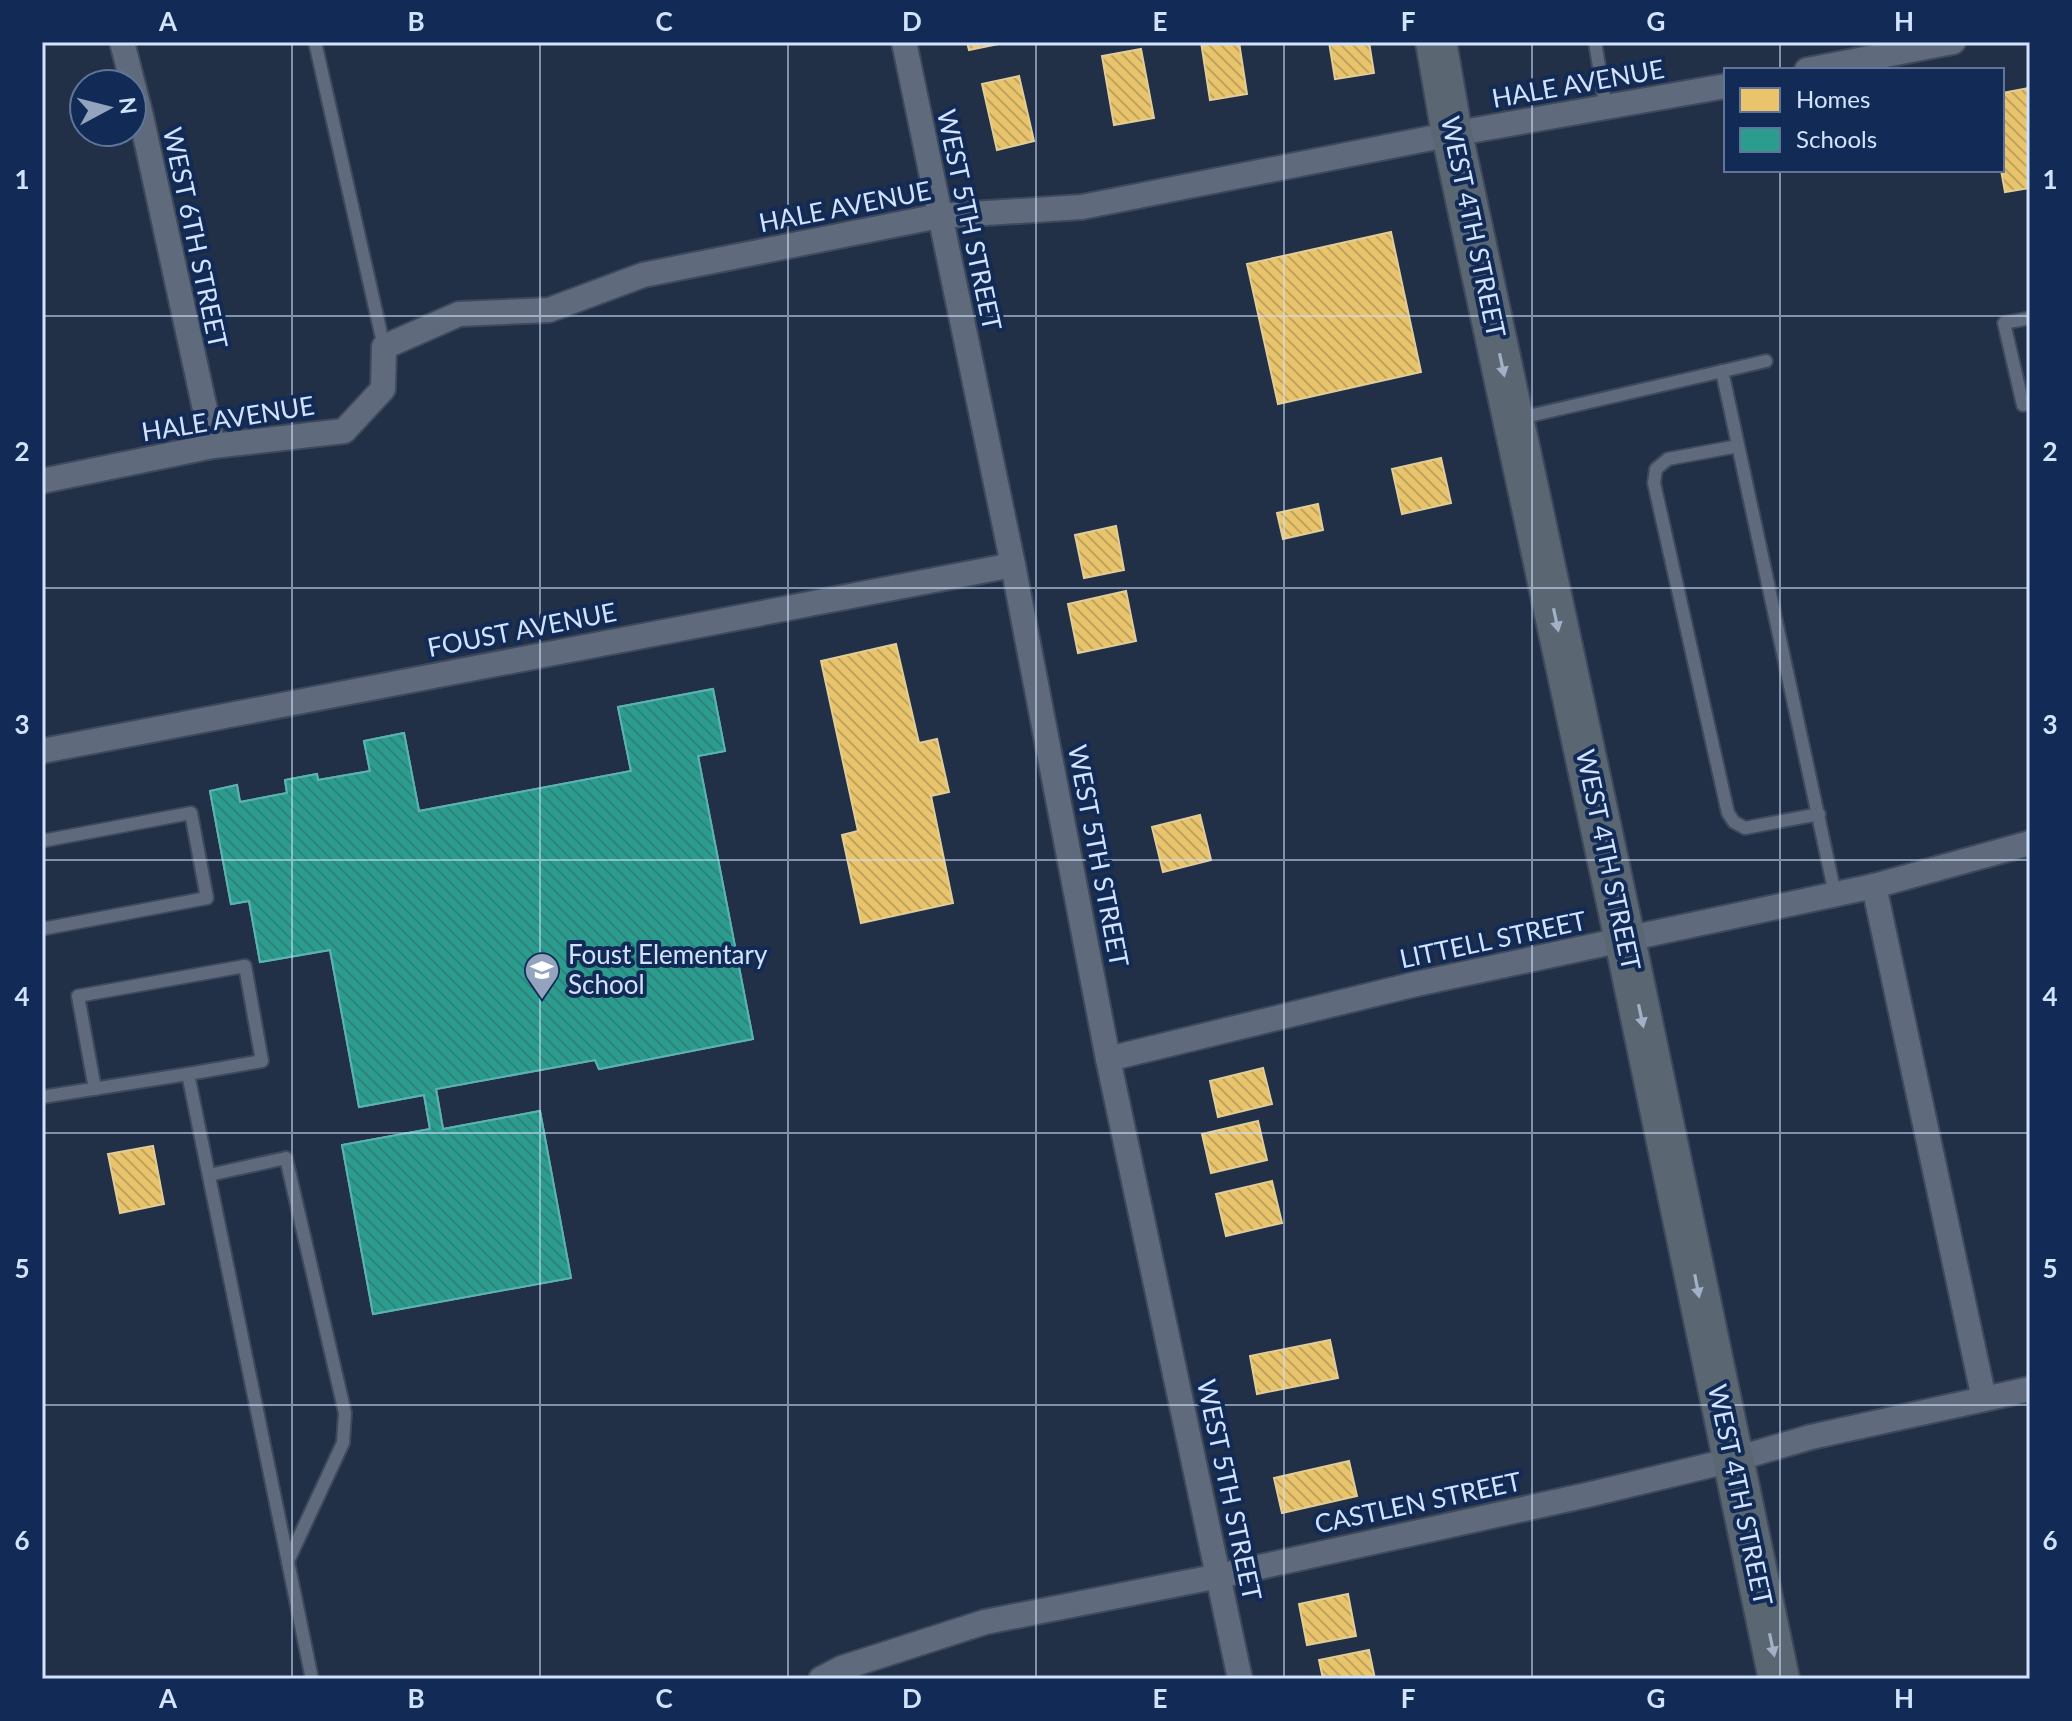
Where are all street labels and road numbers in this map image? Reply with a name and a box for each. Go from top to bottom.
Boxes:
street label: HALE AVENUE [1489,52,1666,114]
street label: WEST 5TH STREET [931,106,1009,333]
street label: WEST 4TH STREET [1435,113,1513,340]
street label: WEST 6TH STREET [157,124,235,351]
street label: HALE AVENUE [756,174,933,238]
street label: HALE AVENUE [139,389,316,447]
street label: FOUST AVENUE [425,595,619,663]
street label: WEST 5TH STREET [1062,742,1136,969]
street label: WEST 4TH STREET [1570,746,1648,973]
street label: LITTELL STREET [1397,904,1589,974]
street label: WEST 5TH STREET [1191,1376,1269,1603]
street label: WEST 4TH STREET [1702,1381,1780,1608]
street label: CASTLEN STREET [1312,1464,1524,1540]

